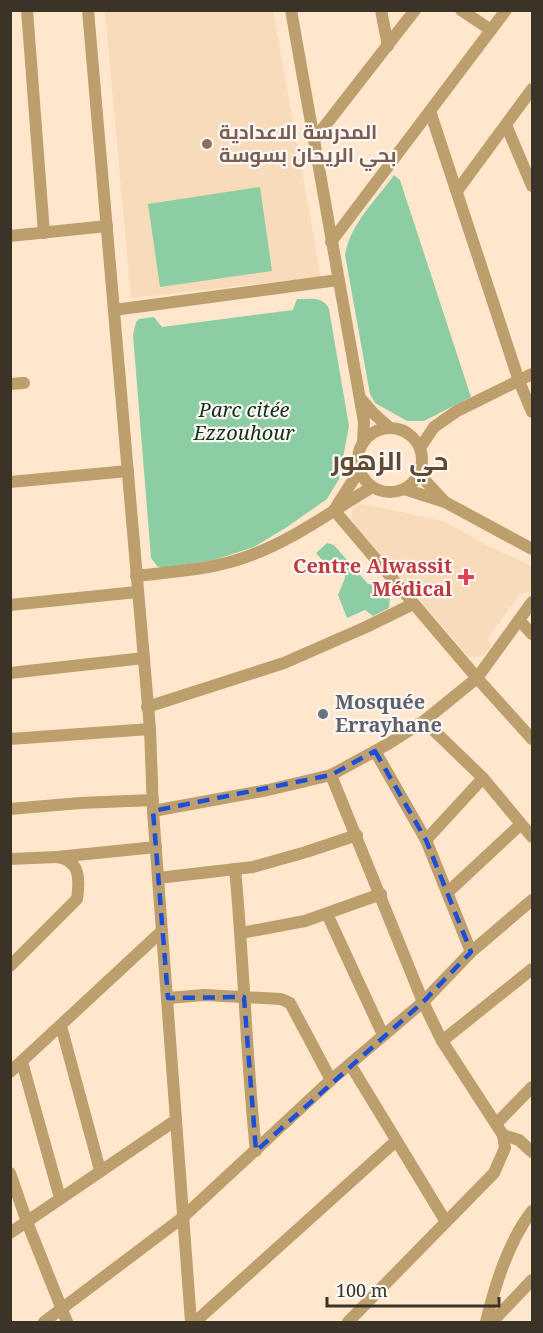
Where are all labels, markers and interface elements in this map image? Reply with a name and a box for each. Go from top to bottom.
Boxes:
place label: المدرسة الاعدادية بحي الريحان بسوسة [219,118,397,171]
marker: المدرسة الاعدادية بحي الريحان بسوسة [200,137,214,151]
park label: Parc citée Ezzouhour [192,396,295,446]
district label: حي الزهور [330,442,449,482]
place label: Centre Alwassit Médical [293,552,452,602]
marker: Centre Alwassit Médical [457,568,475,586]
place label: Mosquée Errayhane [335,688,442,738]
marker: Mosquée Errayhane [316,707,330,721]
scale bar [327,1270,500,1308]
text: 100 m [336,1278,388,1302]

